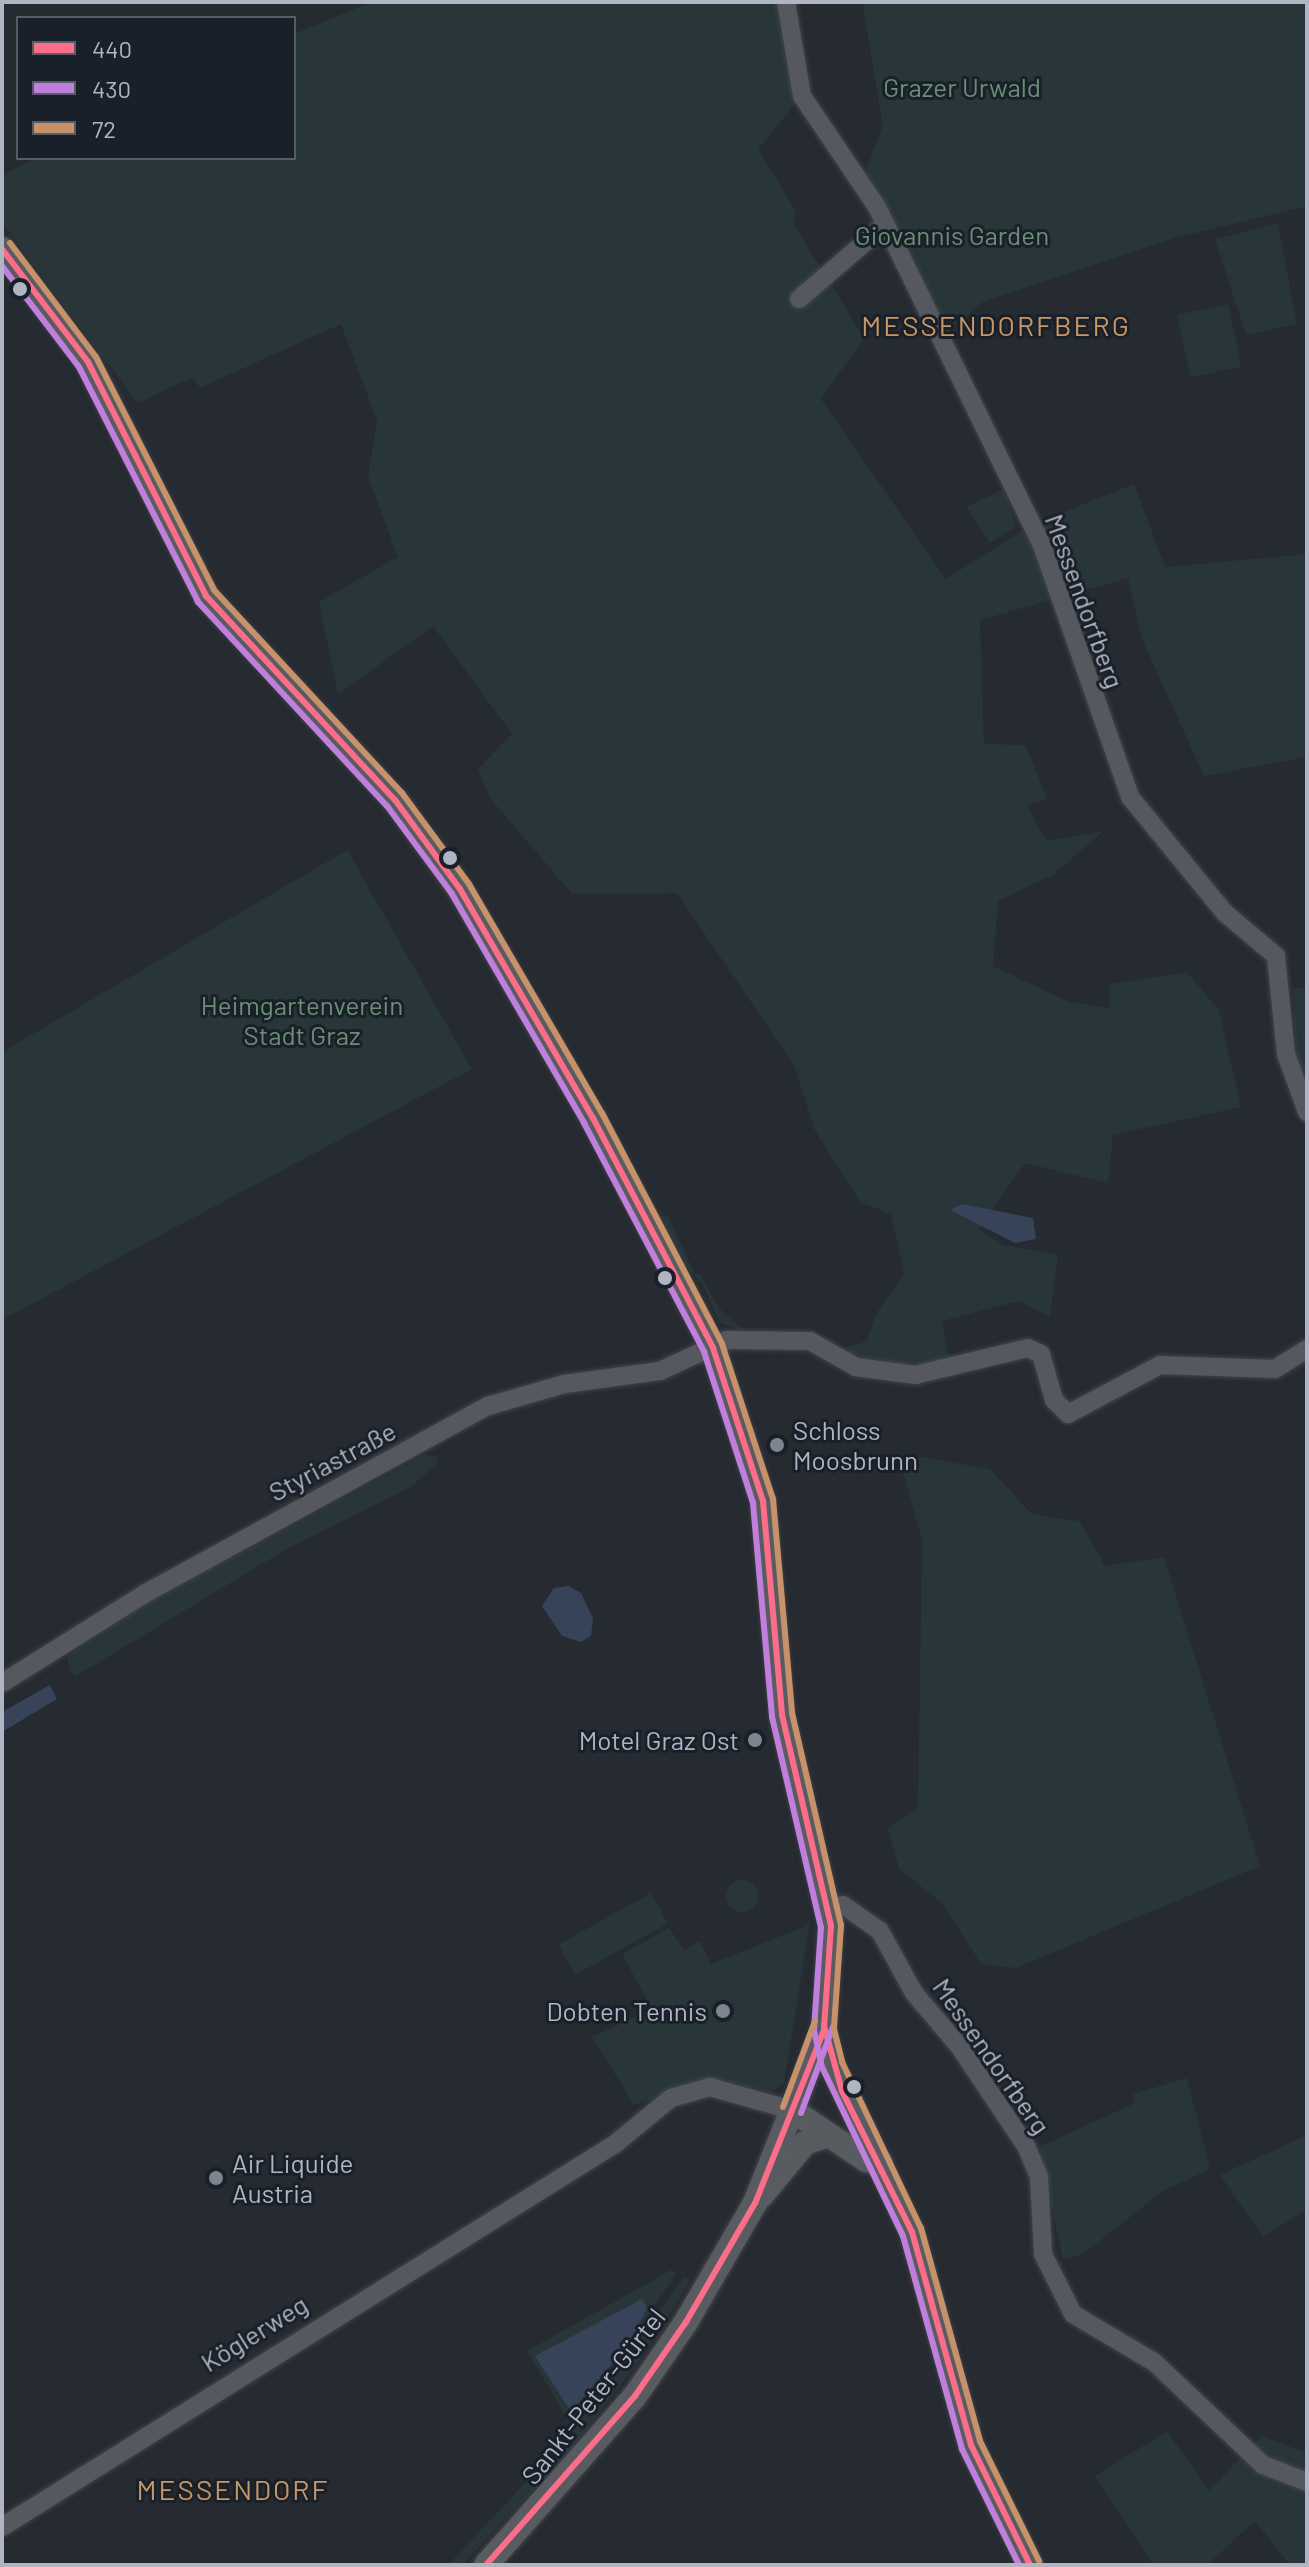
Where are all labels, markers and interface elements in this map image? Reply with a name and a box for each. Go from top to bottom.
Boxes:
legend [16,16,296,160]
text: 440 [92,34,132,63]
park label: Grazer Urwald [883,71,1041,103]
text: 430 [92,74,131,103]
text: 72 [92,114,116,143]
park label: Giovannis Garden [855,219,1049,251]
unlabelled marker [12,281,28,297]
district label: MESSENDORFBERG [861,308,1131,342]
street label: Messendorfberg [1039,510,1131,692]
unlabelled marker [442,850,458,866]
park label: Heimgartenverein Stadt Graz [201,989,403,1050]
unlabelled marker [657,1270,673,1286]
place label: Schloss Moosbrunn [793,1414,918,1476]
street label: Styriastraße [263,1415,401,1507]
marker: Schloss Moosbrunn [768,1436,786,1454]
place label: Motel Graz Ost [579,1724,739,1756]
marker: Motel Graz Ost [746,1731,764,1749]
street label: Messendorfberg [927,1972,1057,2140]
place label: Dobten Tennis [546,1995,707,2027]
marker: Dobten Tennis [714,2002,732,2020]
unlabelled marker [846,2079,862,2095]
place label: Air Liquide Austria [232,2147,353,2208]
marker: Air Liquide Austria [207,2169,225,2187]
street label: Köglerweg [195,2288,313,2378]
street label: Sankt-Peter-Gürtel [515,2302,671,2490]
district label: MESSENDORF [137,2472,329,2506]

